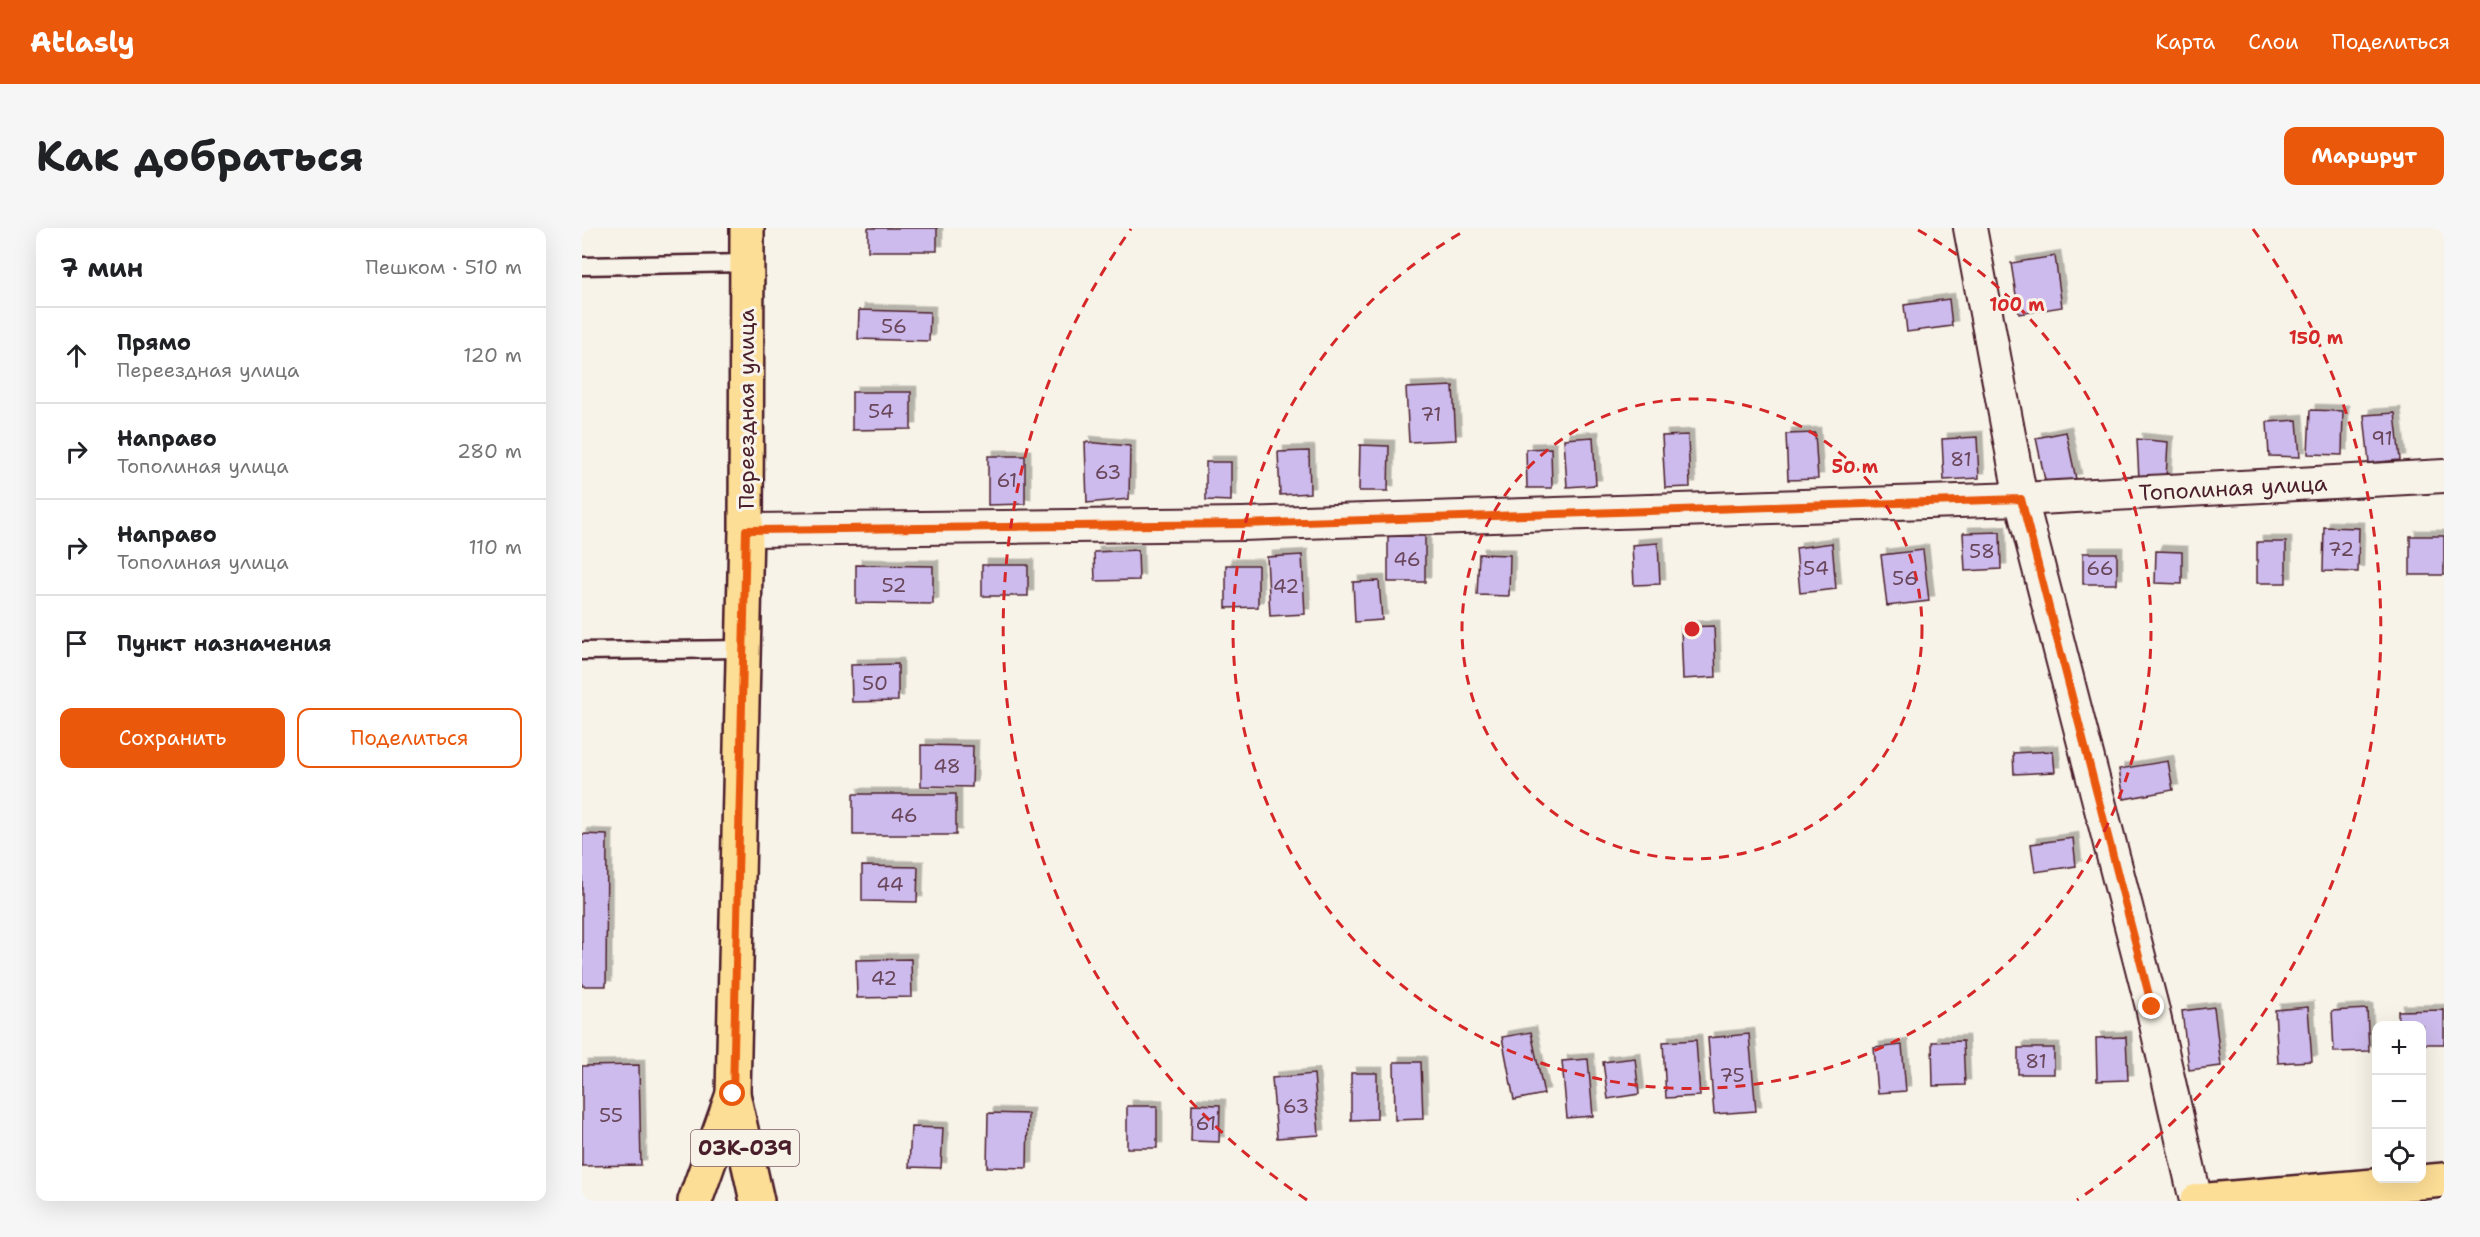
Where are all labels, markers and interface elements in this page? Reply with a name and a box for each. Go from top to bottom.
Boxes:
text: Atlasly [30,23,135,61]
text: Карта [2155,28,2215,56]
text: Слои [2248,28,2299,56]
text: Поделиться [2332,28,2450,56]
button: Маршрут [2284,127,2444,185]
text: Как добраться [36,128,364,184]
text: 7 мин [60,250,143,285]
text: Пешком · 510 m [366,254,522,280]
text: 100 m [1989,293,2045,317]
street label: Переездная улица [732,308,761,509]
house number: 56 [881,313,907,339]
text: 150 m [2289,326,2344,350]
text: Прямо [117,328,191,357]
icon: ahead [60,339,93,372]
text: 120 m [463,342,522,368]
text: Переездная улица [117,357,299,383]
house number: 54 [868,398,894,424]
house number: 71 [1420,401,1442,427]
text: Направо [117,424,217,453]
house number: 91 [2371,425,2393,451]
icon: right [60,435,93,468]
text: 280 m [457,438,522,464]
house number: 81 [1950,446,1972,472]
text: Тополиная улица [117,453,289,479]
text: 50 m [1832,455,1879,479]
house number: 63 [1095,459,1121,485]
house number: 61 [997,467,1017,493]
street label: Тополиная улица [2138,469,2328,507]
text: Направо [117,520,217,549]
icon: right [60,531,93,564]
text: 110 m [468,534,522,560]
house number: 72 [2328,536,2354,562]
house number: 58 [1969,538,1995,564]
house number: 46 [1393,546,1421,572]
text: Тополиная улица [117,549,289,575]
house number: 54 [1803,555,1829,581]
house number: 66 [2086,555,2114,581]
house number: 56 [1892,565,1918,591]
house number: 52 [881,572,907,598]
house number: 42 [1273,573,1299,599]
centre of rings [1682,619,1702,639]
icon: arrive [60,627,93,660]
text: Пункт назначения [117,629,331,658]
house number: 50 [862,670,888,696]
button: Сохранить [60,708,285,768]
button: Поделиться [297,708,522,768]
house number: 48 [933,753,961,779]
house number: 46 [890,802,918,828]
house number: 44 [876,871,904,897]
house number: 42 [871,965,897,991]
route end [2138,993,2164,1019]
map controls [2372,1021,2426,1183]
button: + [2372,1021,2426,1075]
house number: 81 [2025,1048,2047,1074]
house number: 75 [1719,1062,1745,1088]
button: − [2372,1075,2426,1129]
route start [719,1080,745,1106]
house number: 63 [1283,1093,1309,1119]
house number: 55 [599,1102,623,1128]
house number: 61 [1196,1110,1216,1136]
button: locate [2372,1129,2426,1183]
road number: 03К-039 [691,1130,799,1166]

